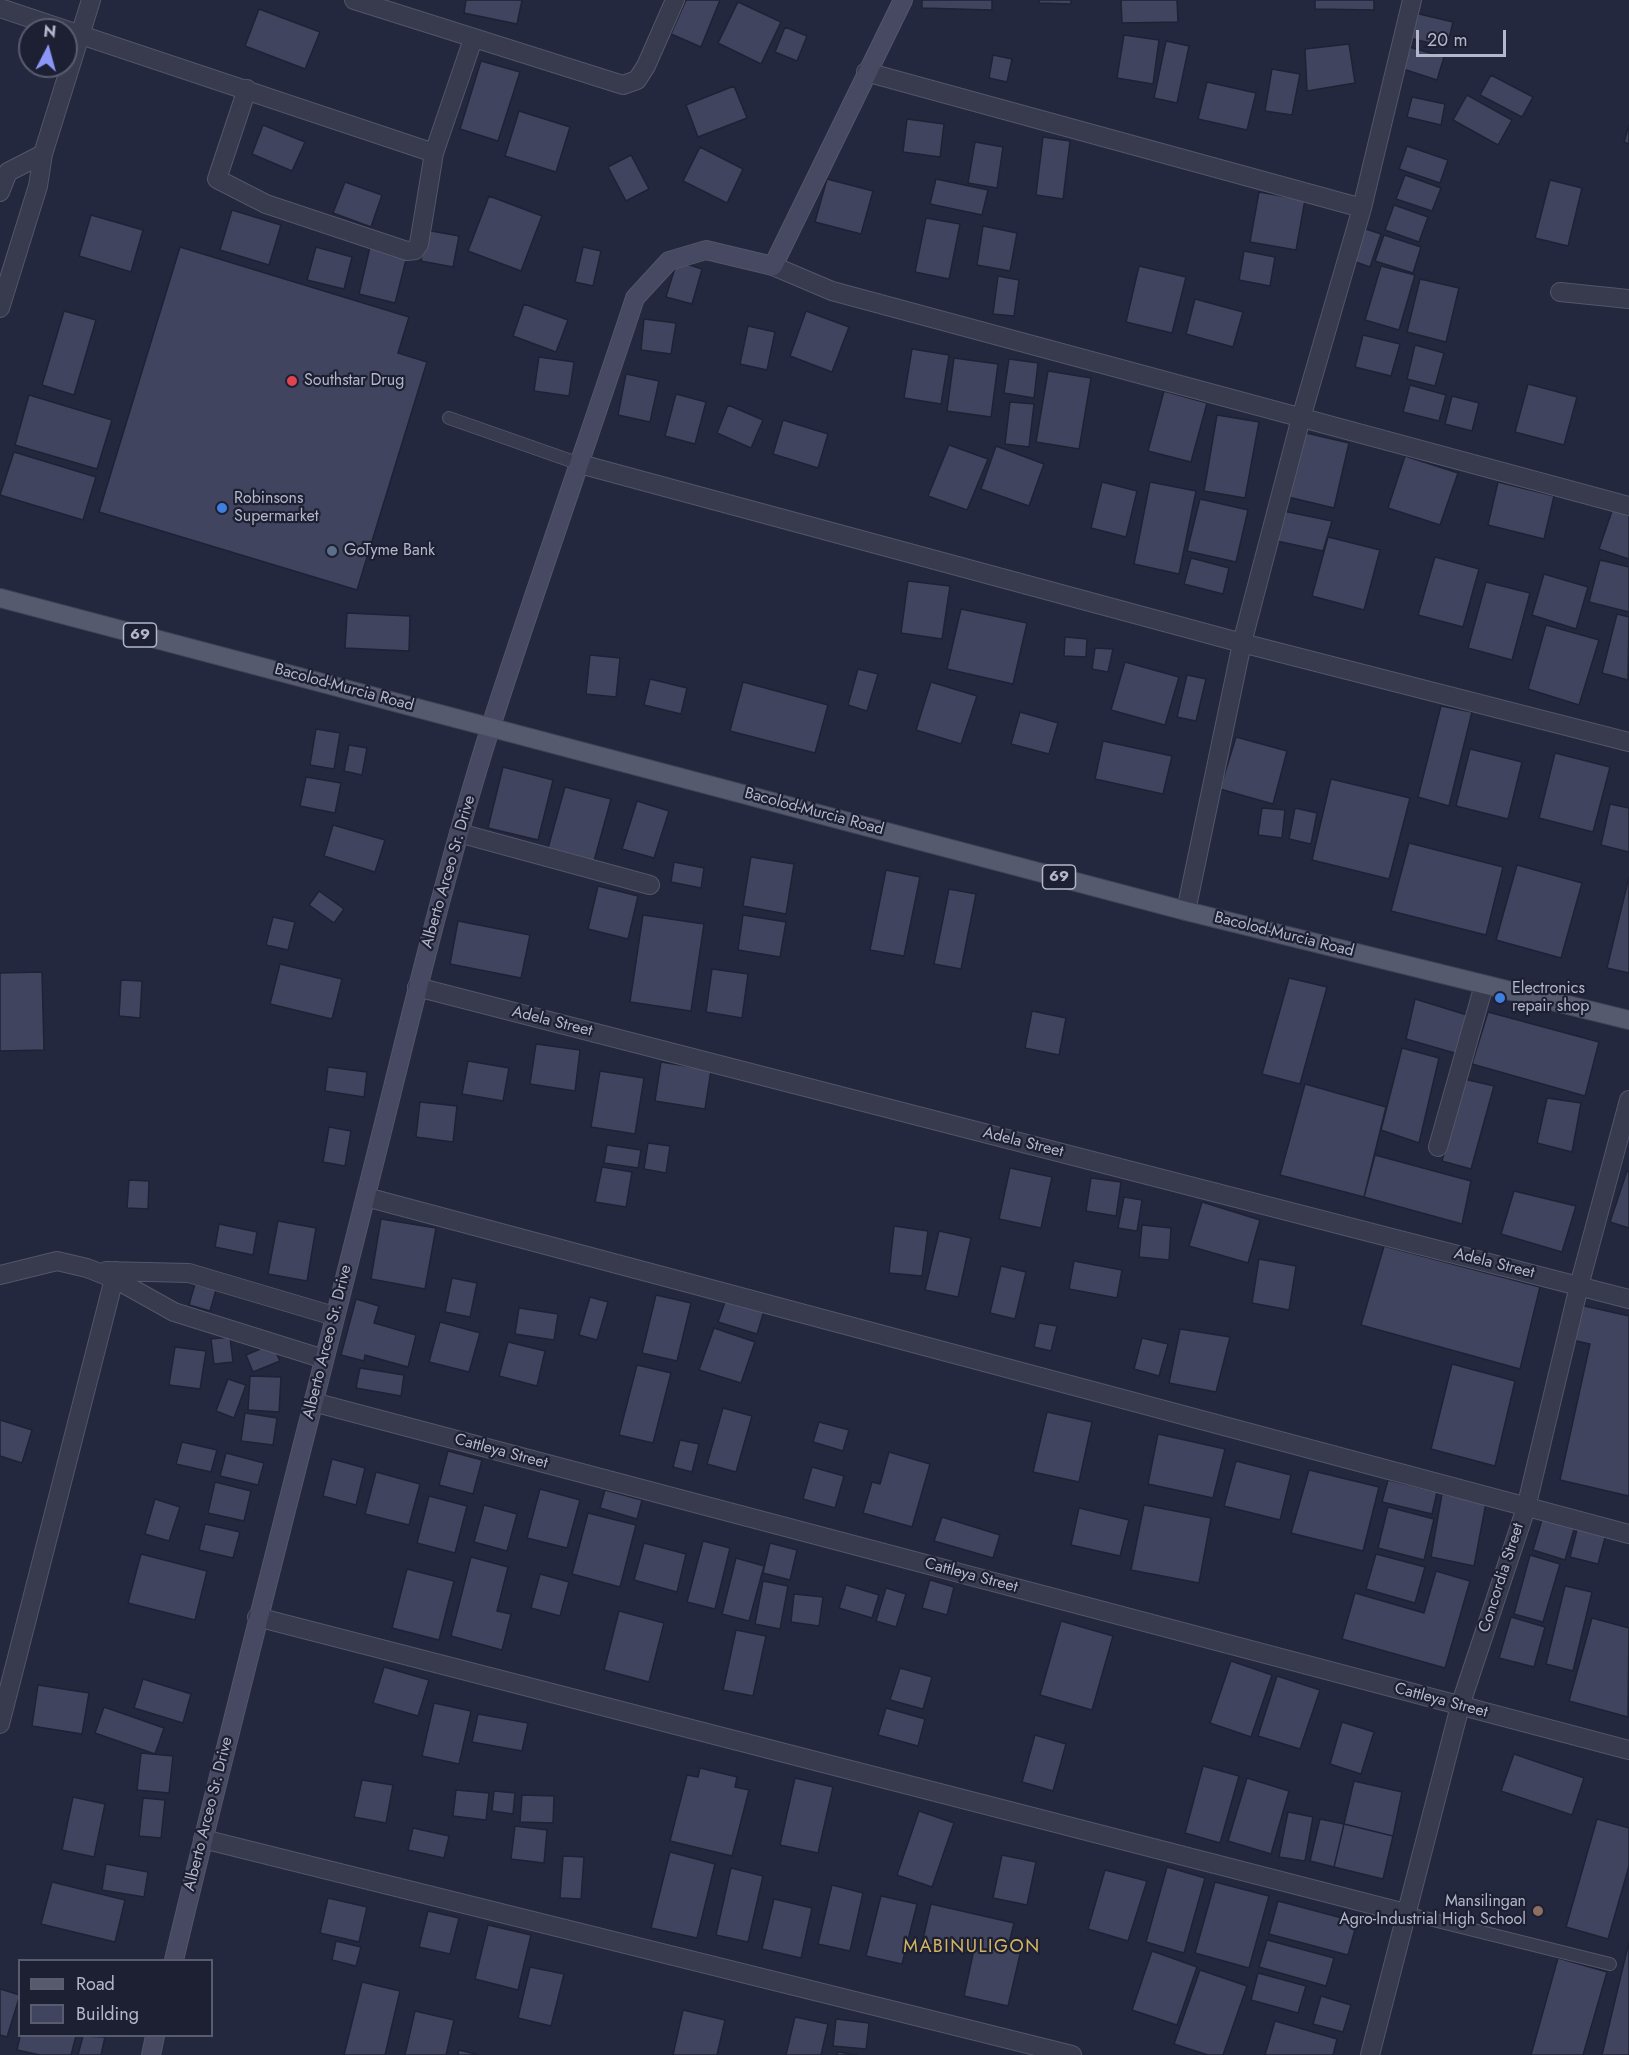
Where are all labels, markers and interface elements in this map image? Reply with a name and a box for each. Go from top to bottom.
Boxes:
north arrow [18,18,78,78]
scale bar [1419,18,1509,56]
text: N [42,19,57,44]
text: 20 m [1427,27,1467,53]
place label: Southstar Drug [304,371,404,391]
marker: Southstar Drug [285,374,299,388]
place label: Robinsons Supermarket [234,489,319,527]
marker: Robinsons Supermarket [215,501,229,515]
place label: GoTyme Bank [344,541,435,561]
marker: GoTyme Bank [325,544,339,558]
road number: 69 [124,623,156,647]
street label: Bacolod-Murcia Road [272,660,416,716]
street label: Bacolod-Murcia Road [742,784,886,840]
street label: Alberto Arceo Sr. Drive [418,793,480,951]
road number: 69 [1042,865,1076,889]
street label: Bacolod-Murcia Road [1212,908,1356,962]
place label: Electronics repair shop [1512,979,1589,1017]
marker: Electronics repair shop [1493,991,1507,1005]
street label: Adela Street [510,1003,594,1041]
street label: Adela Street [981,1124,1065,1162]
street label: Adela Street [1452,1245,1536,1283]
street label: Alberto Arceo Sr. Drive [300,1263,356,1421]
street label: Cattleya Street [452,1430,550,1474]
street label: Concordia Street [1475,1521,1529,1635]
street label: Cattleya Street [922,1554,1020,1598]
street label: Cattleya Street [1392,1679,1490,1723]
street label: Alberto Arceo Sr. Drive [181,1735,237,1893]
place label: Mansilingan Agro-Industrial High School [1339,1892,1526,1930]
marker: Mansilingan Agro-Industrial High School [1531,1904,1545,1918]
district label: MABINULIGON [903,1937,1041,1959]
legend [18,1959,213,2037]
text: Road [76,1971,115,1997]
text: Building [76,2001,139,2027]

